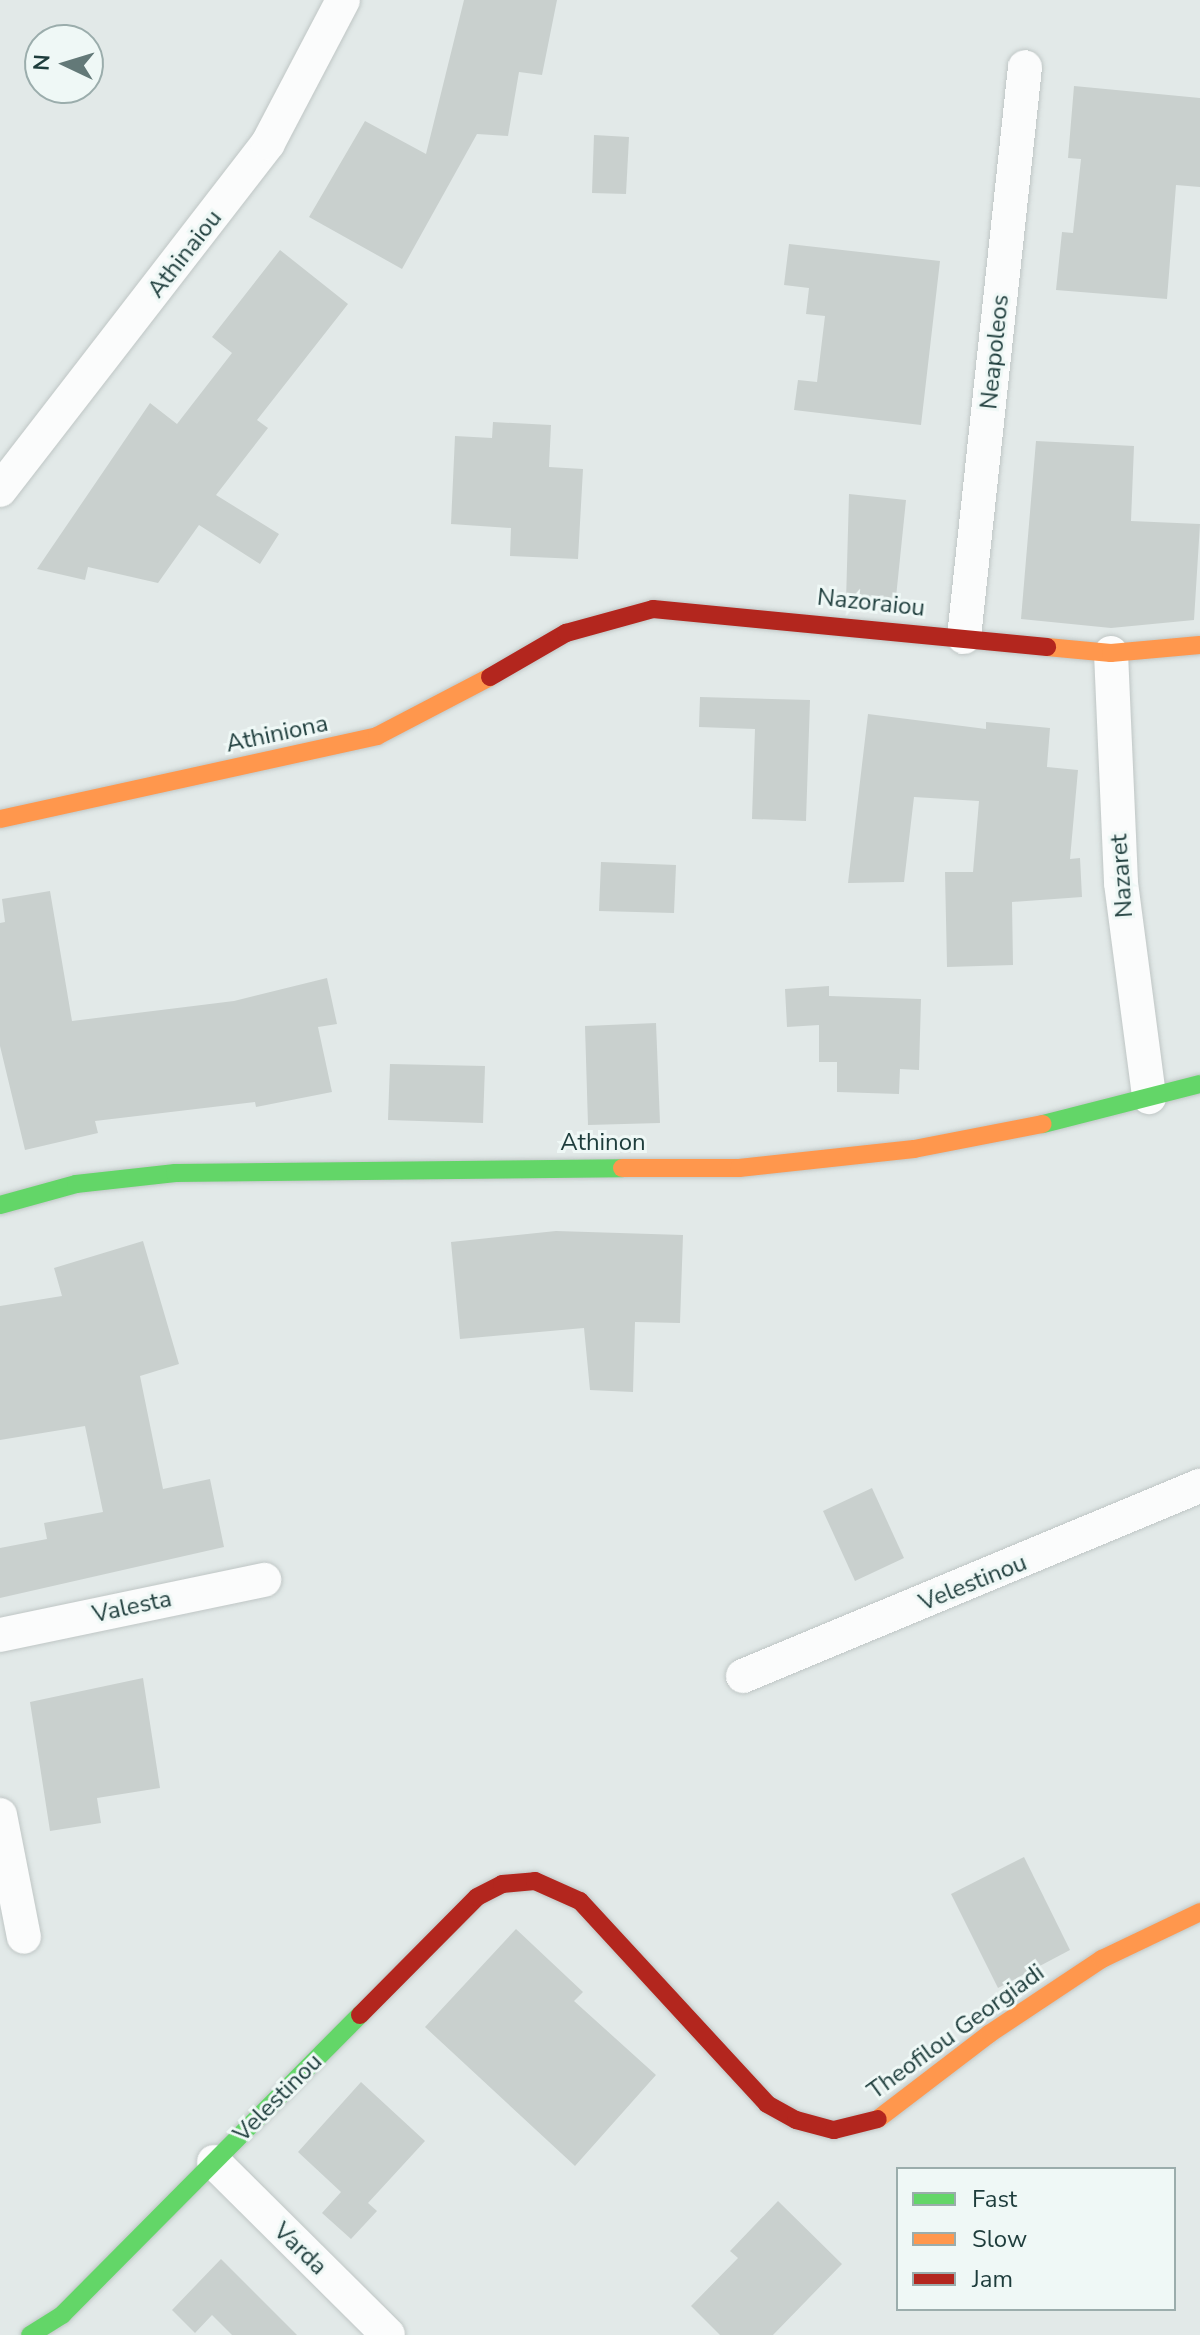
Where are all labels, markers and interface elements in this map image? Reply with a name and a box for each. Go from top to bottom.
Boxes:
north arrow [24,24,104,104]
text: N [27,53,58,72]
street label: Athinaiou [142,204,228,304]
street label: Neapoleos [975,293,1015,411]
street label: Nazoraiou [816,583,926,623]
street label: Athiniona [223,709,331,759]
street label: Nazaret [1105,833,1139,919]
street label: Athinon [560,1129,646,1157]
street label: Velestinou [915,1548,1031,1618]
street label: Valesta [90,1585,174,1629]
street label: Theofilou Georgiadi [862,1958,1050,2106]
street label: Velestinou [228,2048,328,2148]
legend [896,2167,1176,2311]
text: Fast [972,2183,1017,2215]
street label: Varda [267,2217,333,2281]
text: Slow [972,2223,1027,2255]
text: Jam [972,2263,1013,2295]

